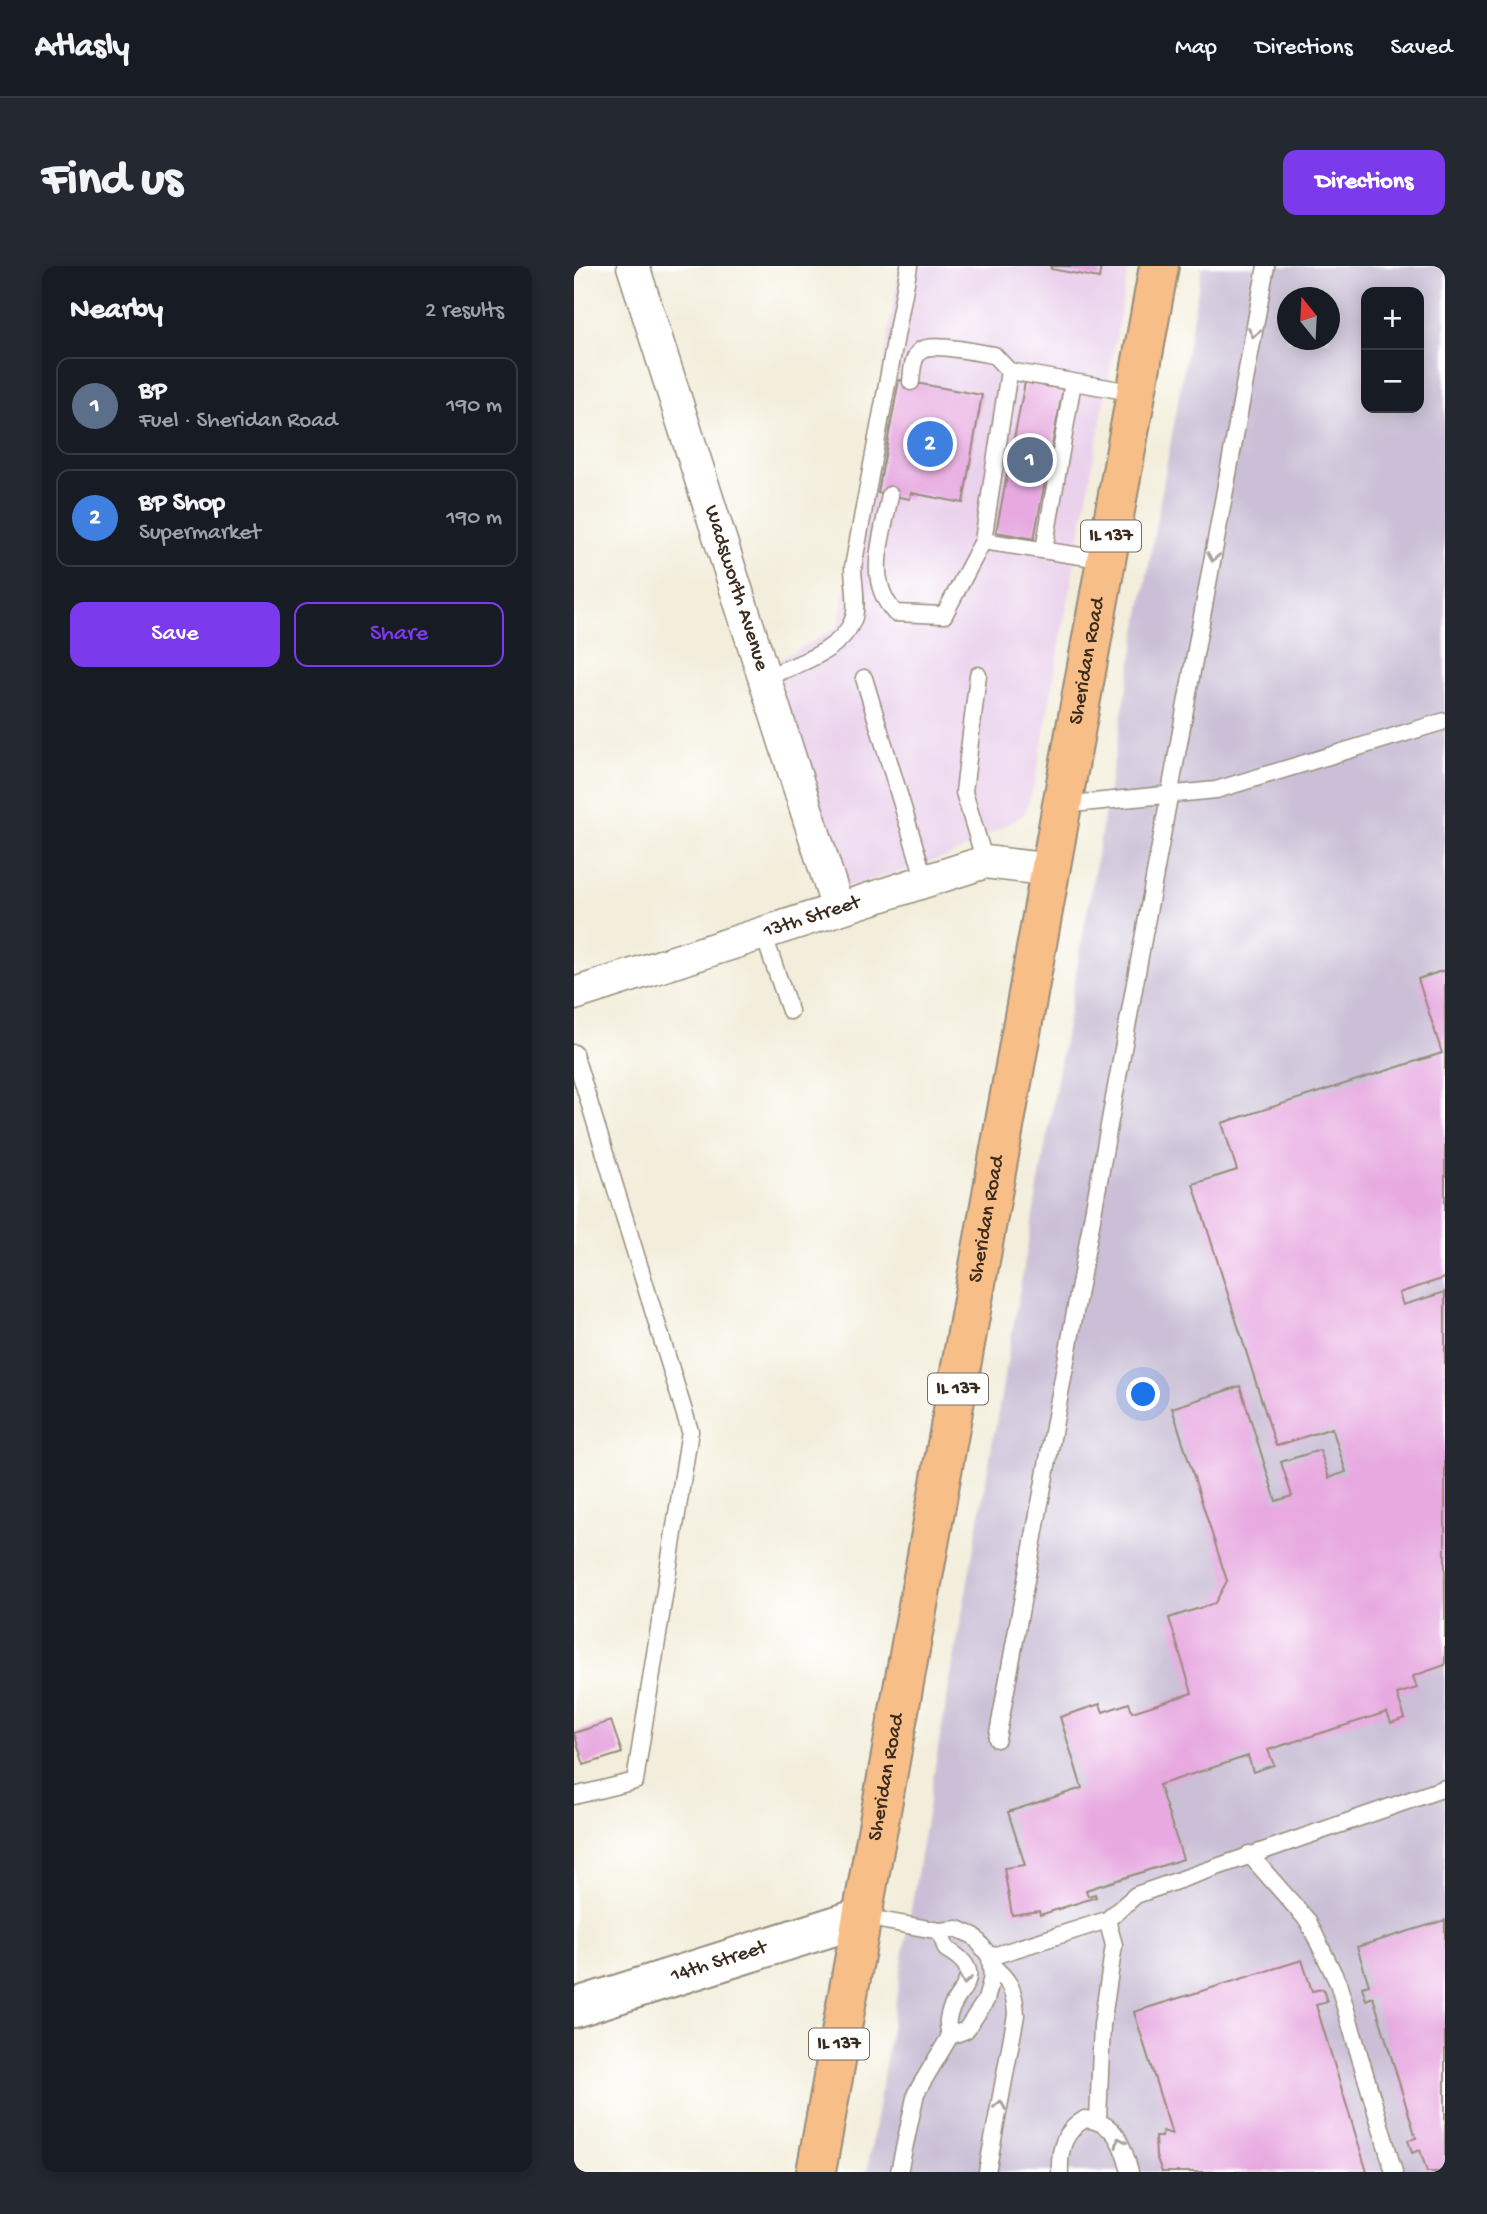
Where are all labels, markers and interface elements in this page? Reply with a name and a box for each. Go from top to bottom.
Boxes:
text: Atlasly [35,29,129,67]
text: Map [1175,34,1217,63]
text: Directions [1255,34,1353,63]
text: Saved [1391,34,1452,63]
button: Directions [1283,150,1445,215]
text: Find us [42,153,182,211]
north arrow [1277,287,1340,350]
map controls [1361,287,1424,413]
button: + [1361,287,1424,350]
text: Nearby [70,294,163,329]
text: 2 results [425,298,504,325]
one-way arrow [1247,327,1262,339]
button: − [1361,350,1424,413]
text: BP [139,377,167,408]
text: 1 [90,393,100,420]
text: 190 m [446,393,502,420]
text: Fuel · Sheridan Road [139,408,338,435]
pin: 2 [907,418,953,470]
pin: 1 [1007,434,1053,486]
text: BP Shop [139,489,225,520]
street label: Wadsworth Avenue [698,502,774,675]
text: 2 [89,505,101,532]
text: 190 m [446,505,502,532]
text: Supermarket [139,520,261,547]
road number: IL 137 [1081,520,1141,552]
one-way arrow [1206,551,1221,563]
street label: Sheridan Road [1064,594,1112,727]
button: Save [70,602,280,667]
button: Share [294,602,504,667]
street label: 13th Street [760,890,866,945]
street label: Sheridan Road [964,1152,1011,1285]
road number: IL 137 [928,1373,988,1404]
your location [1126,1377,1160,1411]
street label: Sheridan Road [863,1710,911,1843]
street label: 14th Street [667,1935,772,1989]
one-way arrow [957,1974,972,1986]
road number: IL 137 [809,2028,869,2060]
one-way arrow [991,2099,1006,2111]
one-way arrow [1114,2137,1128,2149]

